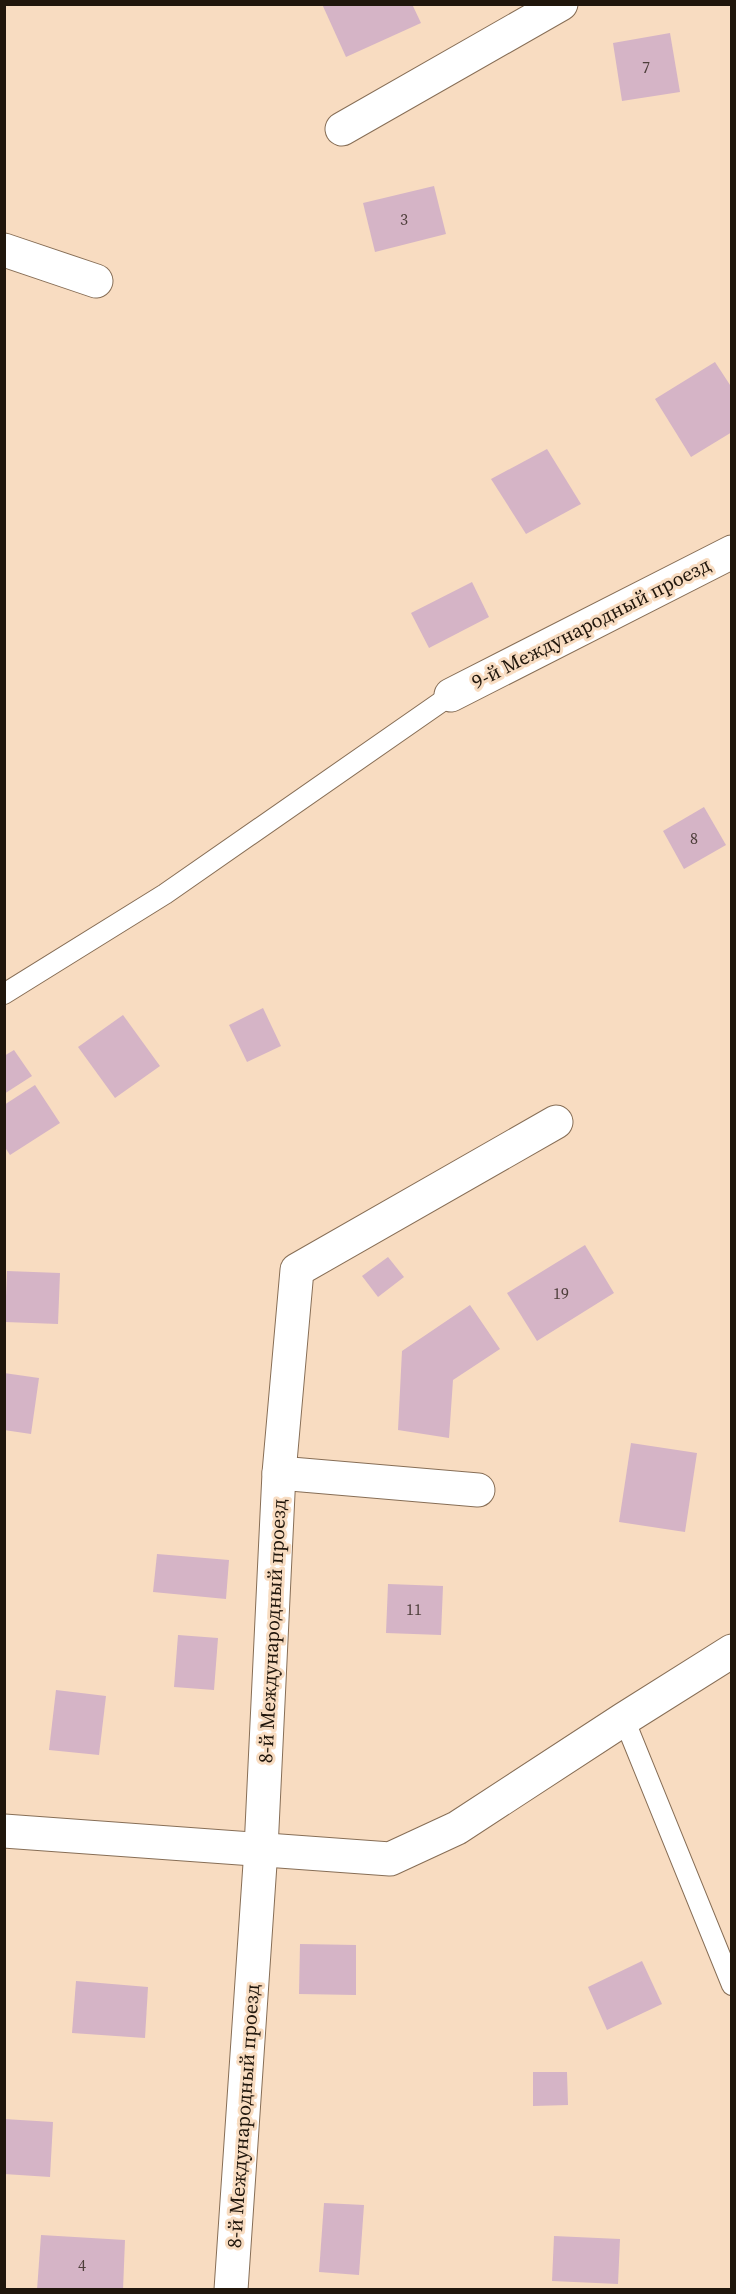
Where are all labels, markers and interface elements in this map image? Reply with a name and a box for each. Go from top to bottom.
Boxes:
house number: 7 [642,56,650,78]
house number: 3 [400,208,408,230]
street label: 9-й Международный проезд [467,550,715,696]
house number: 8 [690,827,698,849]
house number: 19 [553,1282,569,1304]
street label: 8-й Международный проезд [251,1498,293,1764]
house number: 11 [406,1598,422,1620]
street label: 8-й Международный проезд [220,1983,266,2249]
house number: 4 [78,2254,86,2276]

